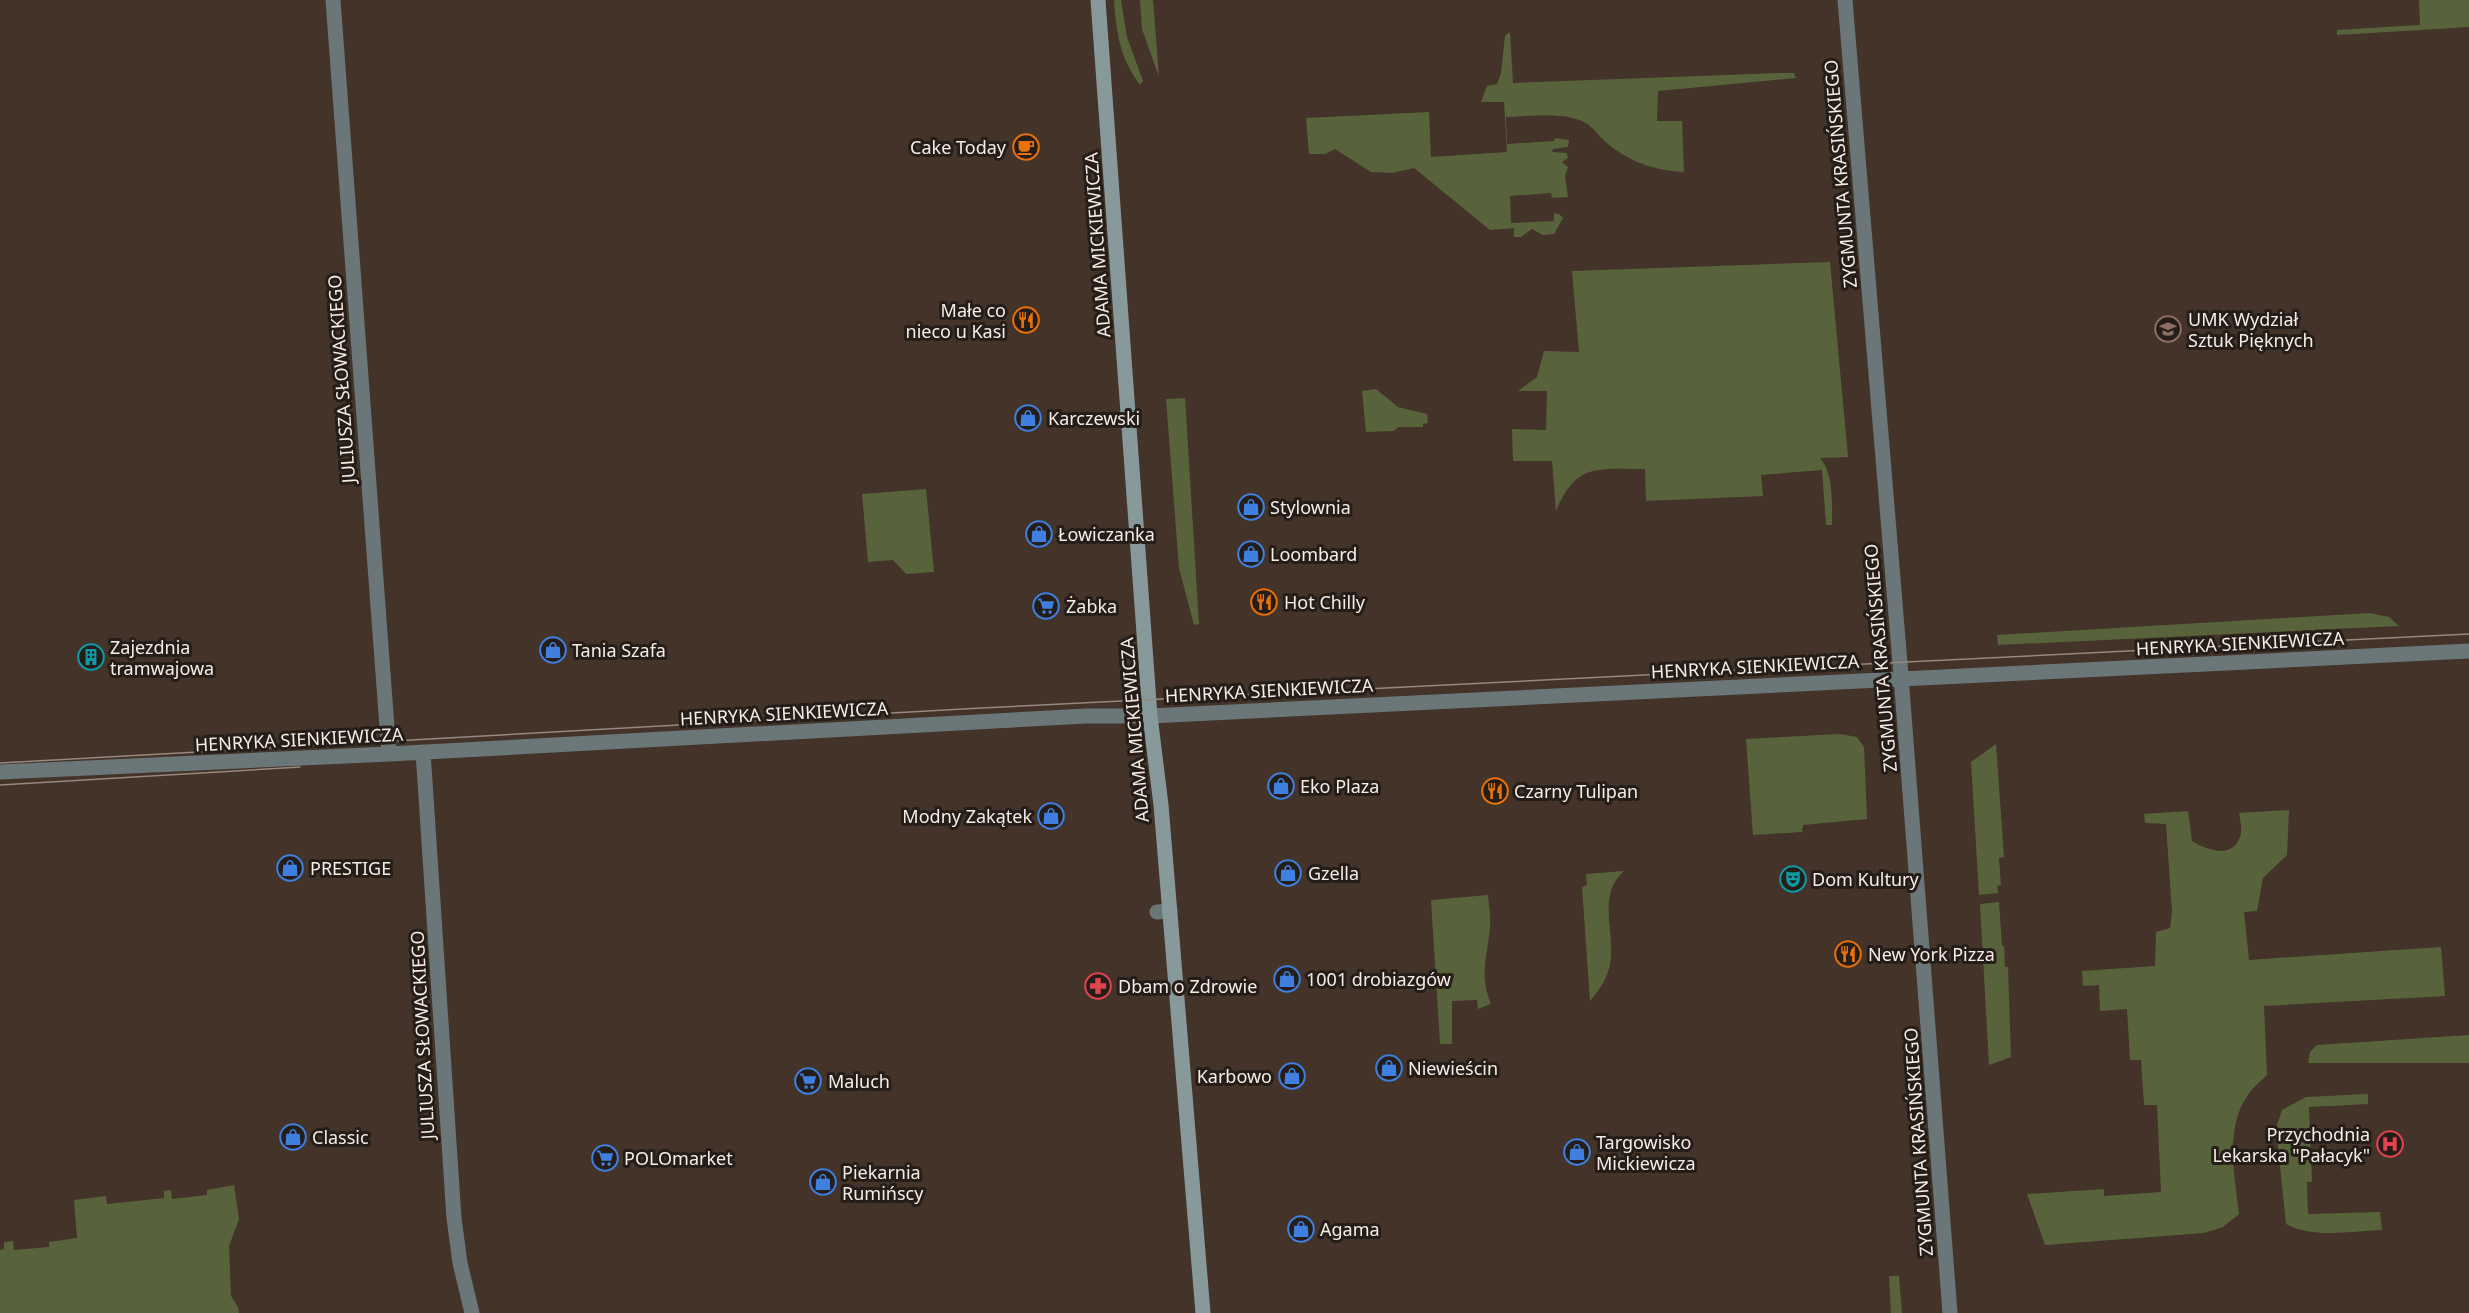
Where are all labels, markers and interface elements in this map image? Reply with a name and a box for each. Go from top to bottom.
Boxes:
street label: ZYGMUNTA KRASIŃSKIEGO [1818,59,1862,289]
cafe icon: Cake Today [1011,132,1041,162]
place label: Cake Today [910,135,1007,159]
street label: ADAMA MICKIEWICZA [1079,151,1115,338]
street label: JULIUSZA SŁOWACKIEGO [322,274,360,486]
place label: Małe co nieco u Kasi [906,298,1006,343]
restaurant icon: Małe co nieco u Kasi [1011,305,1041,335]
place label: UMK Wydział Sztuk Pięknych [2188,307,2314,352]
school or university icon: UMK Wydział Sztuk Pięknych [2153,314,2183,344]
shop icon: Karczewski [1013,403,1043,433]
place label: Karczewski [1048,406,1140,430]
shop icon: Stylownia [1236,492,1266,522]
place label: Stylownia [1270,495,1351,519]
shop icon: Łowiczanka [1024,519,1054,549]
place label: Łowiczanka [1058,522,1155,546]
shop icon: Loombard [1236,539,1266,569]
place label: Loombard [1270,542,1357,566]
street label: ZYGMUNTA KRASIŃSKIEGO [1858,543,1902,773]
restaurant icon: Hot Chilly [1249,587,1279,617]
place label: Hot Chilly [1284,590,1366,614]
supermarket icon: Żabka [1031,591,1061,621]
place label: Żabka [1066,594,1117,618]
street label: HENRYKA SIENKIEWICZA [2135,626,2345,660]
place label: Zajezdnia tramwajowa [110,635,214,680]
shop icon: Tania Szafa [538,635,568,665]
street label: ADAMA MICKIEWICZA [1114,636,1154,823]
place label: Tania Szafa [572,638,666,662]
building icon: Zajezdnia tramwajowa [76,642,106,672]
street label: HENRYKA SIENKIEWICZA [1650,649,1860,683]
street label: HENRYKA SIENKIEWICZA [1164,673,1374,707]
street label: HENRYKA SIENKIEWICZA [679,696,889,730]
street label: HENRYKA SIENKIEWICZA [194,722,404,756]
shop icon: Eko Plaza [1266,771,1296,801]
place label: Eko Plaza [1300,774,1379,798]
restaurant icon: Czarny Tulipan [1480,776,1510,806]
place label: Czarny Tulipan [1514,779,1638,803]
shop icon: Modny Zakątek [1036,801,1066,831]
place label: Modny Zakątek [902,804,1032,828]
shop icon: PRESTIGE [275,853,305,883]
place label: PRESTIGE [310,856,391,880]
shop icon: Gzella [1273,858,1303,888]
place label: Gzella [1308,861,1359,885]
theatre icon: Dom Kultury [1778,864,1808,894]
place label: Dom Kultury [1812,867,1920,891]
street label: JULIUSZA SŁOWACKIEGO [405,930,440,1142]
restaurant icon: New York Pizza [1833,939,1863,969]
place label: New York Pizza [1868,942,1995,966]
shop icon: 1001 drobiazgów [1272,964,1302,994]
place label: 1001 drobiazgów [1306,967,1451,991]
pharmacy icon: Dbam o Zdrowie [1083,971,1113,1001]
place label: Dbam o Zdrowie [1118,974,1257,998]
street label: ZYGMUNTA KRASIŃSKIEGO [1898,1027,1938,1257]
shop icon: Niewieścin [1374,1053,1404,1083]
place label: Niewieścin [1408,1056,1498,1080]
shop icon: Karbowo [1277,1061,1307,1091]
place label: Karbowo [1197,1064,1272,1088]
supermarket icon: Maluch [793,1066,823,1096]
place label: Maluch [828,1069,890,1093]
shop icon: Classic [278,1122,308,1152]
place label: Przychodnia Lekarska "Pałacyk" [2212,1122,2370,1167]
place label: Classic [312,1125,369,1149]
hospital icon: Przychodnia Lekarska "Pałacyk" [2375,1129,2405,1159]
place label: Targowisko Mickiewicza [1596,1130,1696,1175]
shop icon: Targowisko Mickiewicza [1562,1137,1592,1167]
supermarket icon: POLOmarket [590,1143,620,1173]
place label: POLOmarket [624,1146,733,1170]
place label: Piekarnia Rumińscy [842,1160,924,1205]
shop icon: Piekarnia Rumińscy [808,1167,838,1197]
shop icon: Agama [1286,1214,1316,1244]
place label: Agama [1320,1217,1380,1241]

